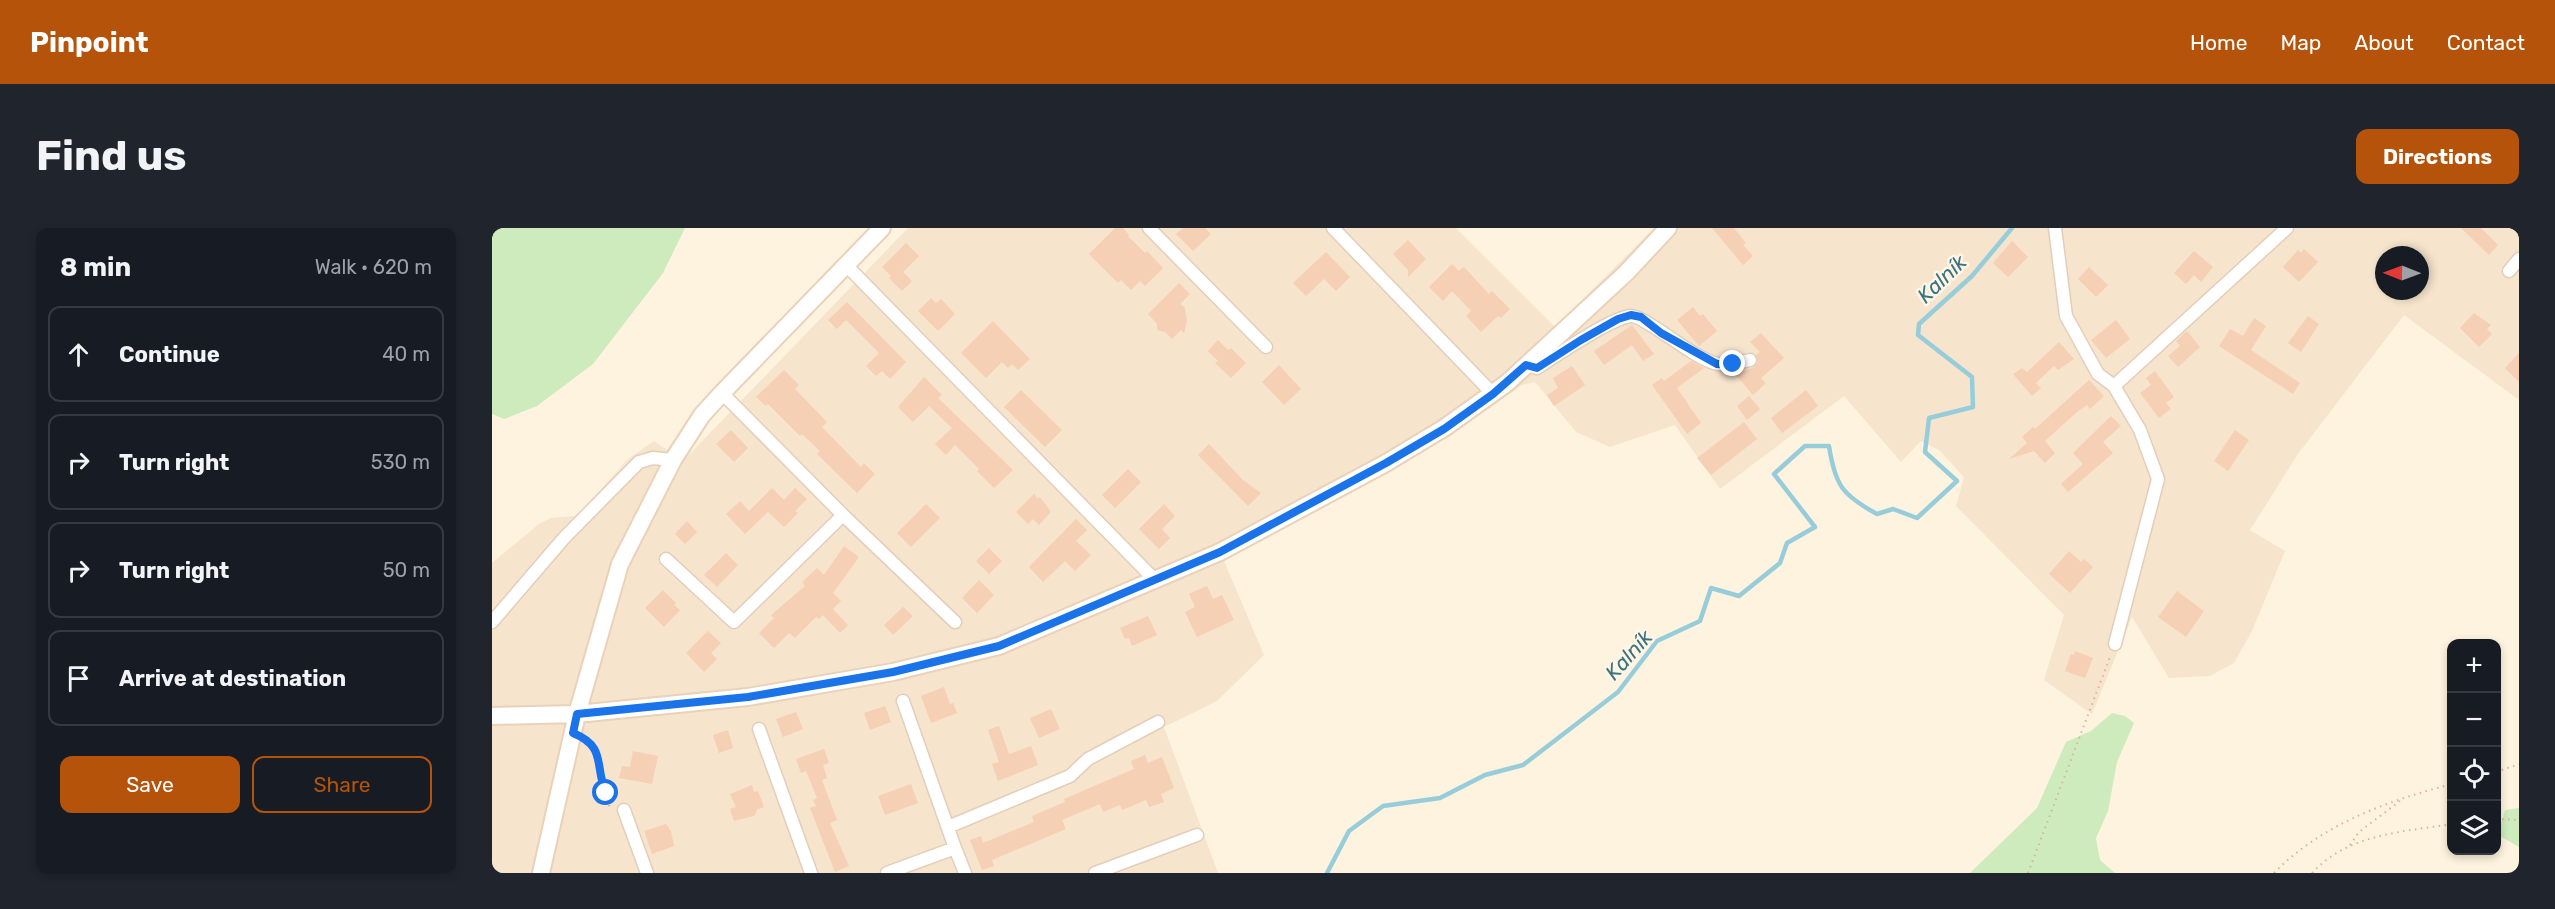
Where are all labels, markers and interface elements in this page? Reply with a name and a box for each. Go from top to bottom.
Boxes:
text: Pinpoint [30,26,149,59]
text: Home [2190,30,2247,55]
text: Map [2280,30,2321,55]
text: About [2354,30,2414,55]
text: Contact [2447,30,2525,55]
button: Directions [2356,129,2519,184]
text: Find us [36,131,187,181]
north arrow [2375,246,2429,300]
water label: Kalník [1912,248,1972,308]
text: 8 min [60,252,131,283]
text: Walk · 620 m [315,255,432,279]
icon: ahead [62,338,95,371]
text: Continue [119,341,220,368]
text: 40 m [382,342,430,366]
route end [1719,350,1745,376]
icon: right [62,446,95,479]
text: Turn right [119,449,229,476]
text: 530 m [371,450,430,474]
icon: right [62,554,95,587]
text: Turn right [119,557,229,584]
text: 50 m [383,558,430,582]
water label: Kalník [1600,624,1658,685]
map controls [2447,639,2501,855]
button: + [2447,639,2501,693]
icon: arrive [62,662,95,695]
text: Arrive at destination [119,665,346,692]
button: − [2447,693,2501,747]
button: locate [2447,747,2501,801]
button: Save [60,756,240,813]
button: Share [252,756,432,813]
route start [592,779,618,805]
button: layers [2447,801,2501,855]

